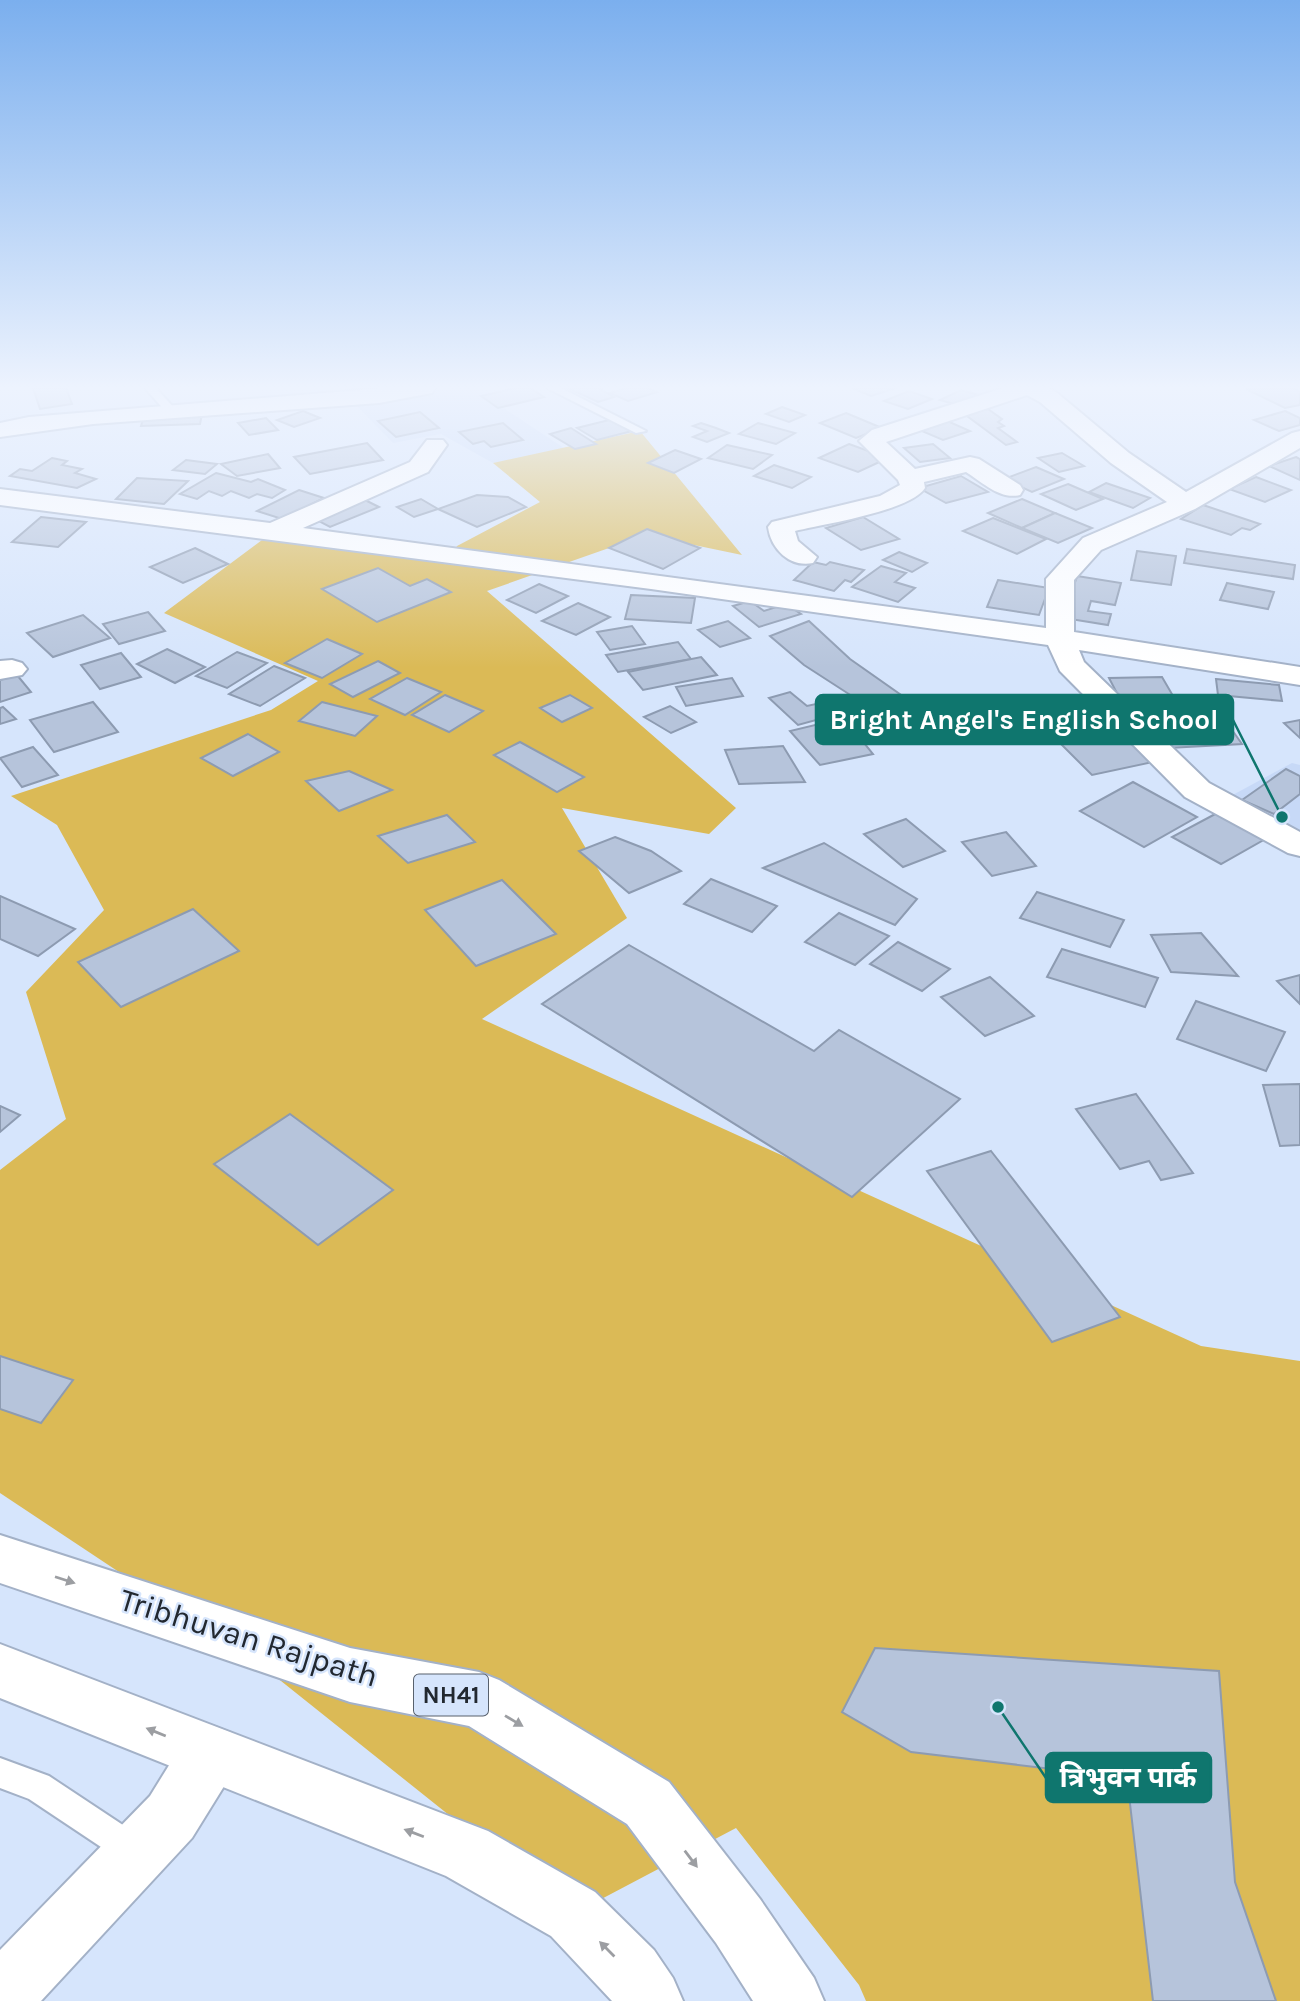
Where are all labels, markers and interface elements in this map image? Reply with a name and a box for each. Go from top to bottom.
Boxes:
callout: Bright Angel's English School [816,695,1233,744]
text: Bright Angel's English School [829,703,1219,736]
one-way arrow [54,1576,75,1586]
street label: Tribhuvan Rajpath [115,1581,383,1695]
road number: NH41 [414,1674,488,1716]
one-way arrow [504,1715,523,1728]
one-way arrow [146,1727,167,1738]
callout: त्रिभुवन पार्क [1046,1753,1211,1802]
text: त्रिभुवन पार्क [1060,1761,1197,1795]
one-way arrow [403,1827,424,1838]
one-way arrow [683,1850,697,1868]
one-way arrow [598,1940,615,1957]

